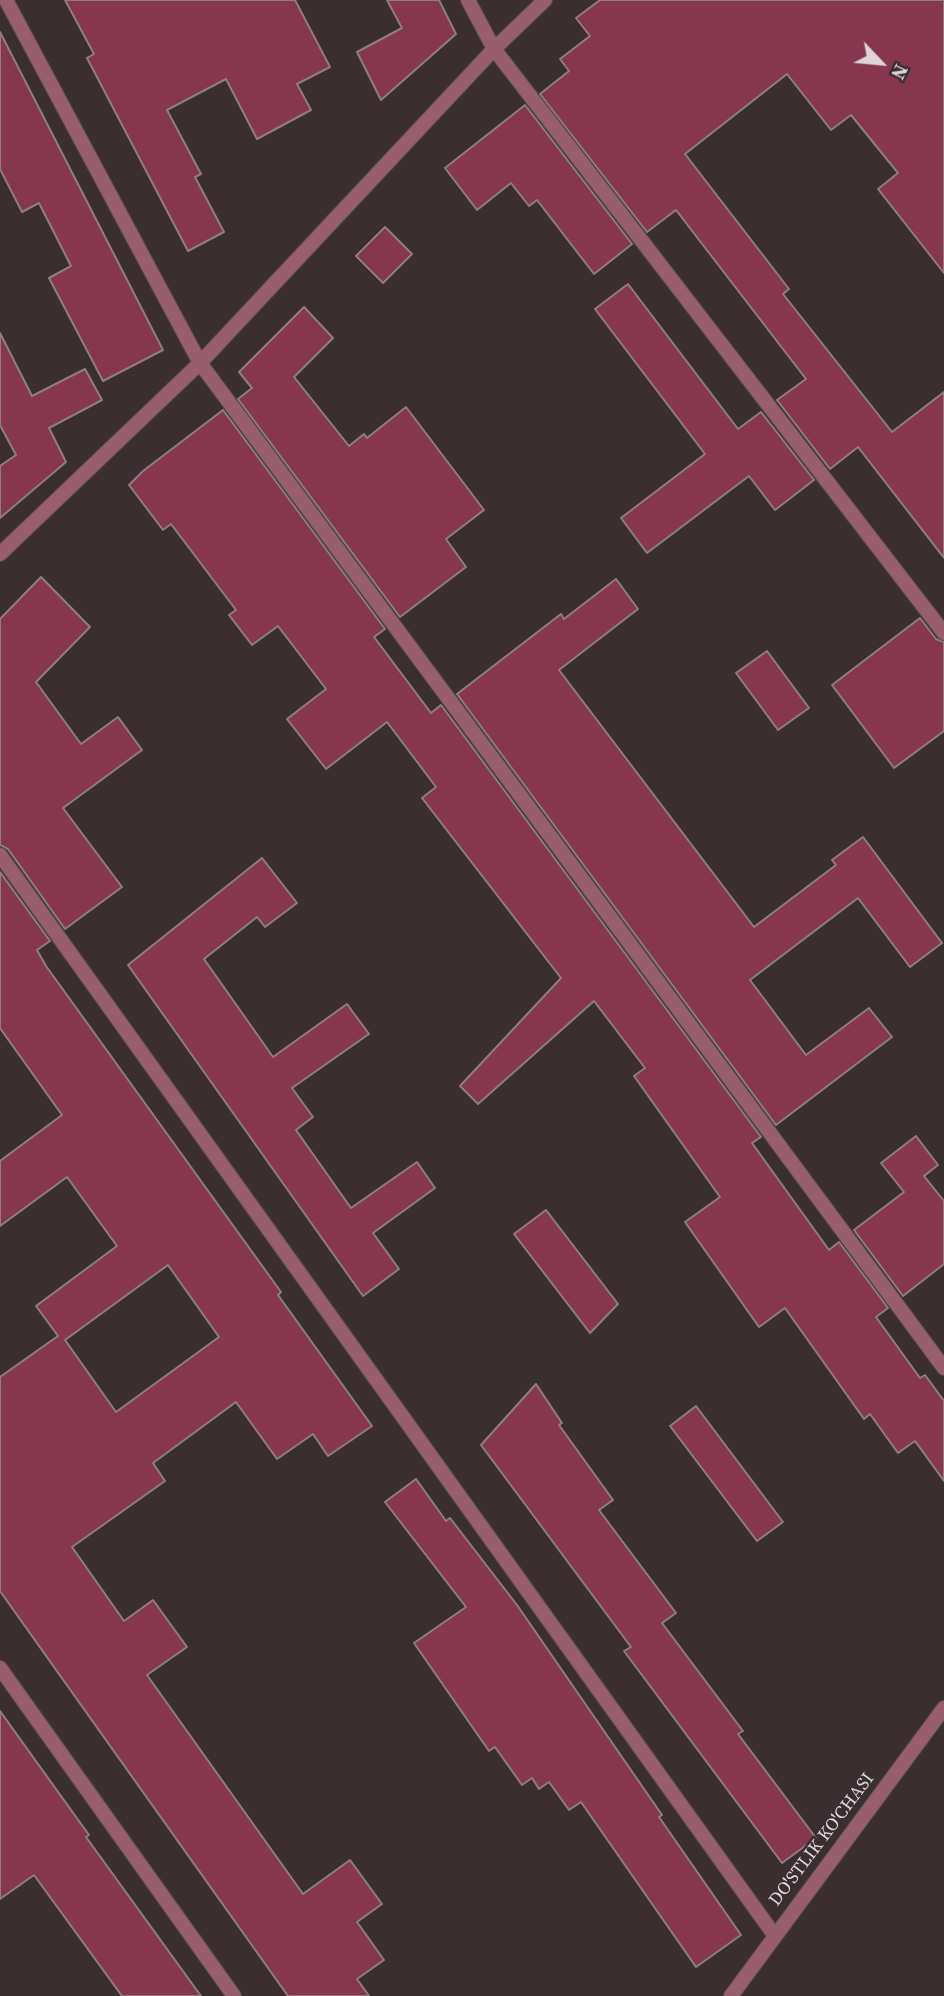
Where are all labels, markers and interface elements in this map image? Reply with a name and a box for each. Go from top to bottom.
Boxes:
north arrow [846,28,916,98]
text: N [885,60,915,84]
street label: DO'STLIK KO'CHASI [765,1769,879,1911]

